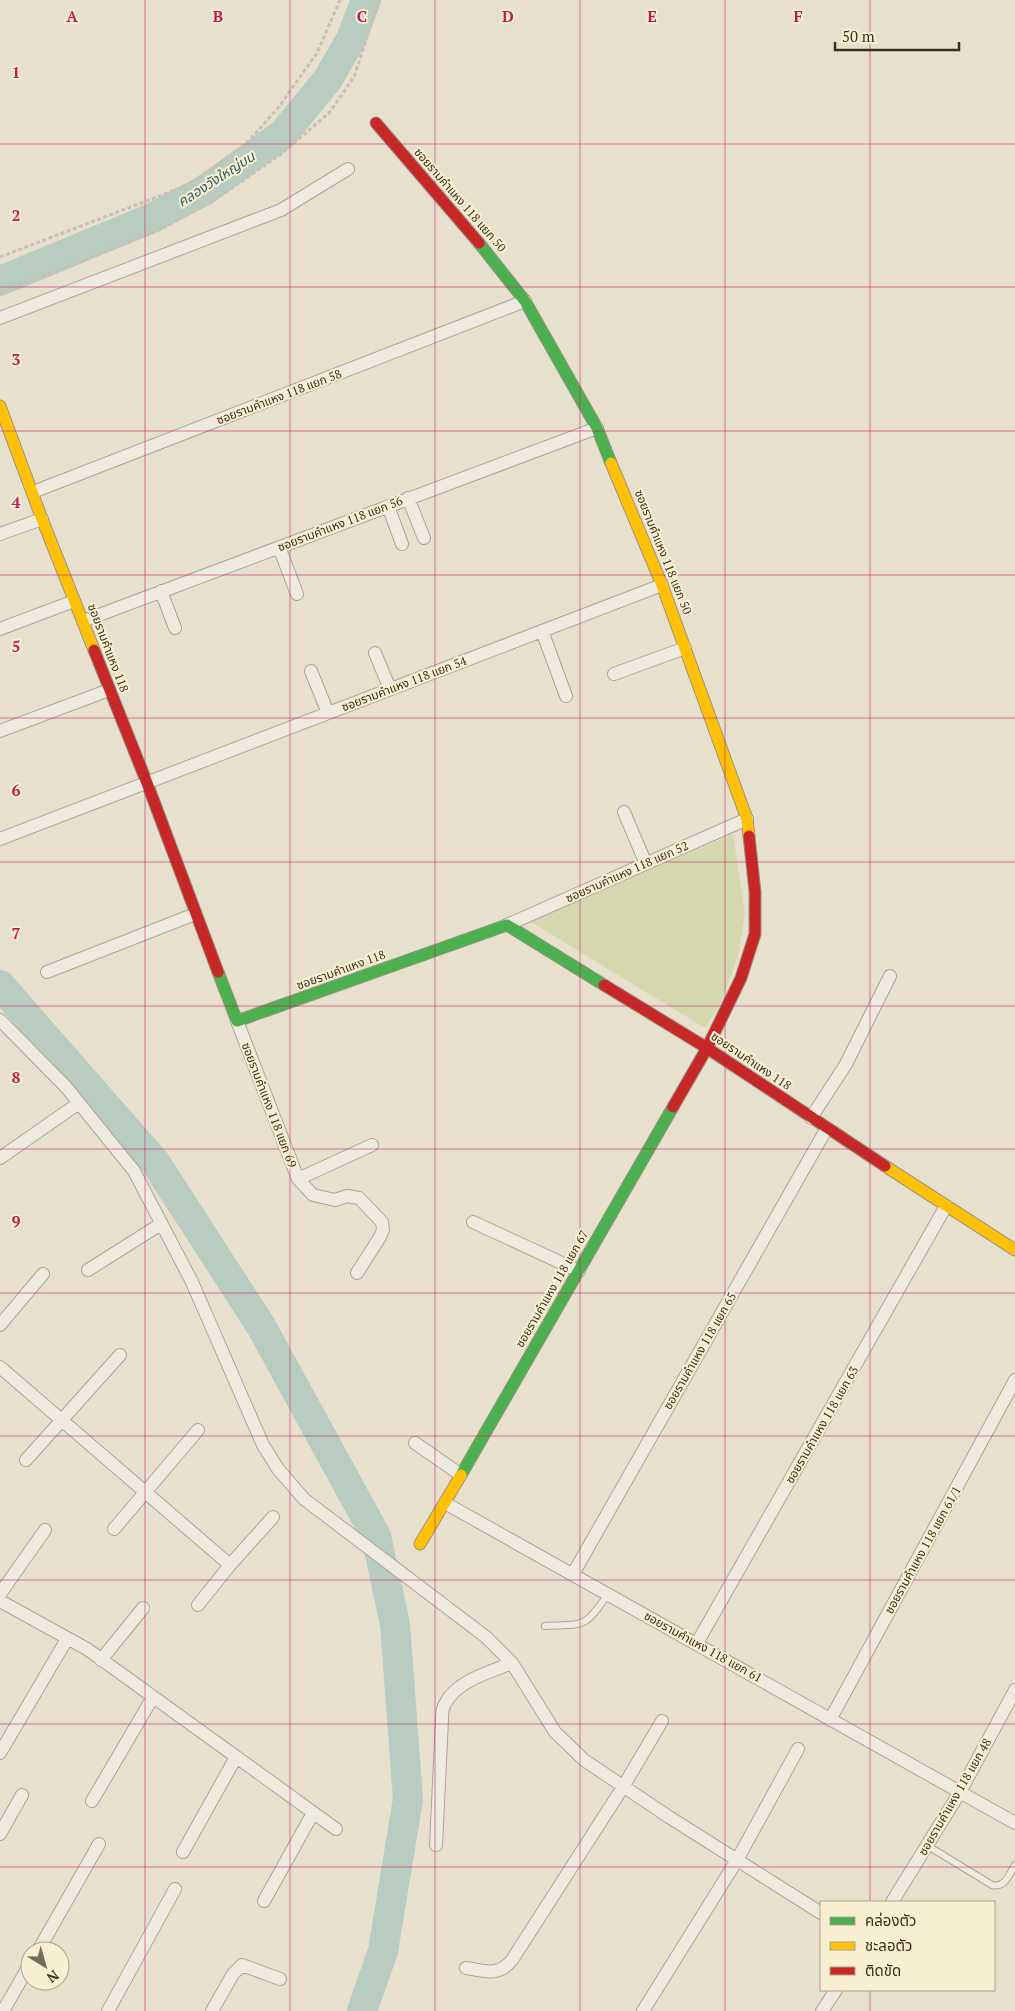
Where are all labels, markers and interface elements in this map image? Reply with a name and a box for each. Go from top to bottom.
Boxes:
text: A [66,5,78,27]
text: B [213,5,223,27]
text: C [357,5,367,27]
text: D [502,5,514,27]
text: E [647,5,657,27]
text: F [793,5,803,27]
scale bar [835,20,959,52]
text: 50 m [842,26,875,46]
text: 1 [11,61,21,83]
street label: ซอยรามคำแหง 118 แยก 50 [411,145,510,255]
water label: คลองวังใหญ่บน [173,146,259,211]
text: 2 [11,204,21,226]
text: 3 [11,348,21,370]
street label: ซอยรามคำแหง 118 แยก 58 [214,366,344,427]
street label: ซอยรามคำแหง 118 แยก 50 [632,487,695,616]
text: 4 [11,491,21,513]
street label: ซอยรามคำแหง 118 แยก 56 [275,493,405,554]
street label: ซอยรามคำแหง 118 [85,602,132,694]
text: 5 [11,635,21,657]
street label: ซอยรามคำแหง 118 แยก 54 [339,653,469,714]
text: 6 [11,779,21,801]
street label: ซอยรามคำแหง 118 แยก 52 [563,838,691,905]
text: 7 [11,922,21,944]
street label: ซอยรามคำแหง 118 [294,947,387,993]
street label: ซอยรามคำแหง 118 [708,1028,794,1093]
street label: ซอยรามคำแหง 118 แยก 69 [239,1040,300,1170]
text: 8 [11,1066,21,1088]
text: 9 [11,1210,21,1232]
street label: ซอยรามคำแหง 118 แยก 67 [512,1227,591,1350]
street label: ซอยรามคำแหง 118 แยก 65 [660,1289,739,1412]
street label: ซอยรามคำแหง 118 แยก 63 [782,1363,861,1486]
street label: ซอยรามคำแหง 118 แยก 61/1 [881,1483,964,1616]
street label: ซอยรามคำแหง 118 แยก 61 [642,1608,765,1685]
street label: ซอยรามคำแหง 118 แยก 48 [915,1735,994,1858]
legend [820,1901,995,1991]
text: คล่องตัว [865,1910,916,1930]
text: ชะลอตัว [865,1935,912,1955]
north arrow [20,1941,70,1991]
text: ติดขัด [865,1960,901,1980]
text: N [43,1966,63,1988]

